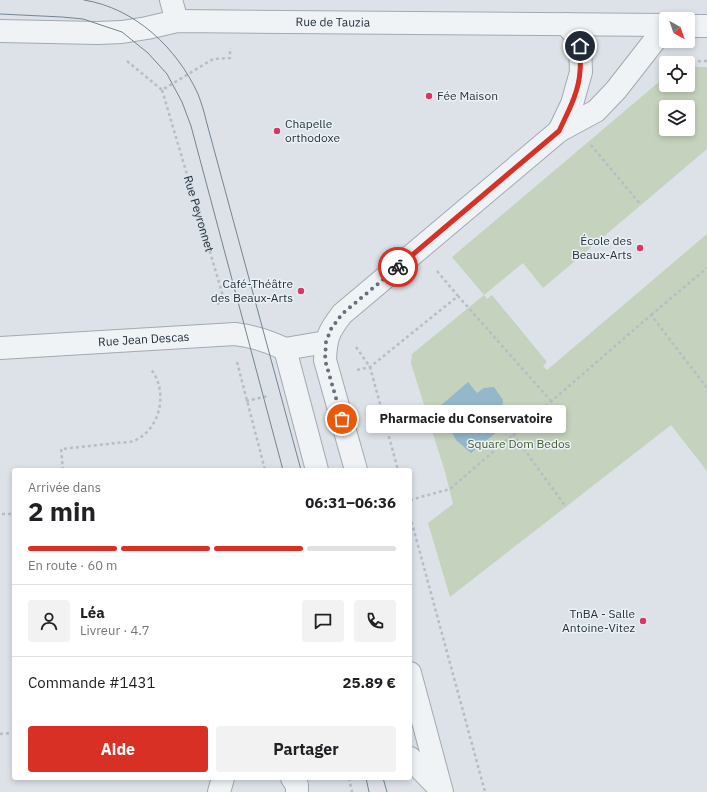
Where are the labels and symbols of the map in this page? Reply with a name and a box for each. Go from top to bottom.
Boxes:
north arrow [659,12,695,48]
street label: Rue de Tauzia [295,14,371,30]
pin [563,29,597,63]
place label: Fée Maison [437,88,498,103]
marker: Fée Maison [424,91,434,101]
place label: Chapelle orthodoxe [285,116,340,145]
marker: Chapelle orthodoxe [272,126,282,136]
street label: Rue Peyronnet [181,174,218,254]
place label: École des Beaux-Arts [572,233,632,262]
marker: École des Beaux-Arts [635,243,645,253]
courier [378,247,418,287]
place label: Café-Théâtre des Beaux-Arts [211,276,293,305]
marker: Café-Théâtre des Beaux-Arts [296,286,306,296]
street label: Rue Jean Descas [98,329,190,349]
pin [325,402,359,436]
callout: Pharmacie du Conservatoire [366,405,566,433]
park label: Square Dom Bedos [468,436,571,451]
place label: TnBA - Salle Antoine-Vitez [562,606,635,635]
marker: TnBA - Salle Antoine-Vitez [638,616,648,626]

